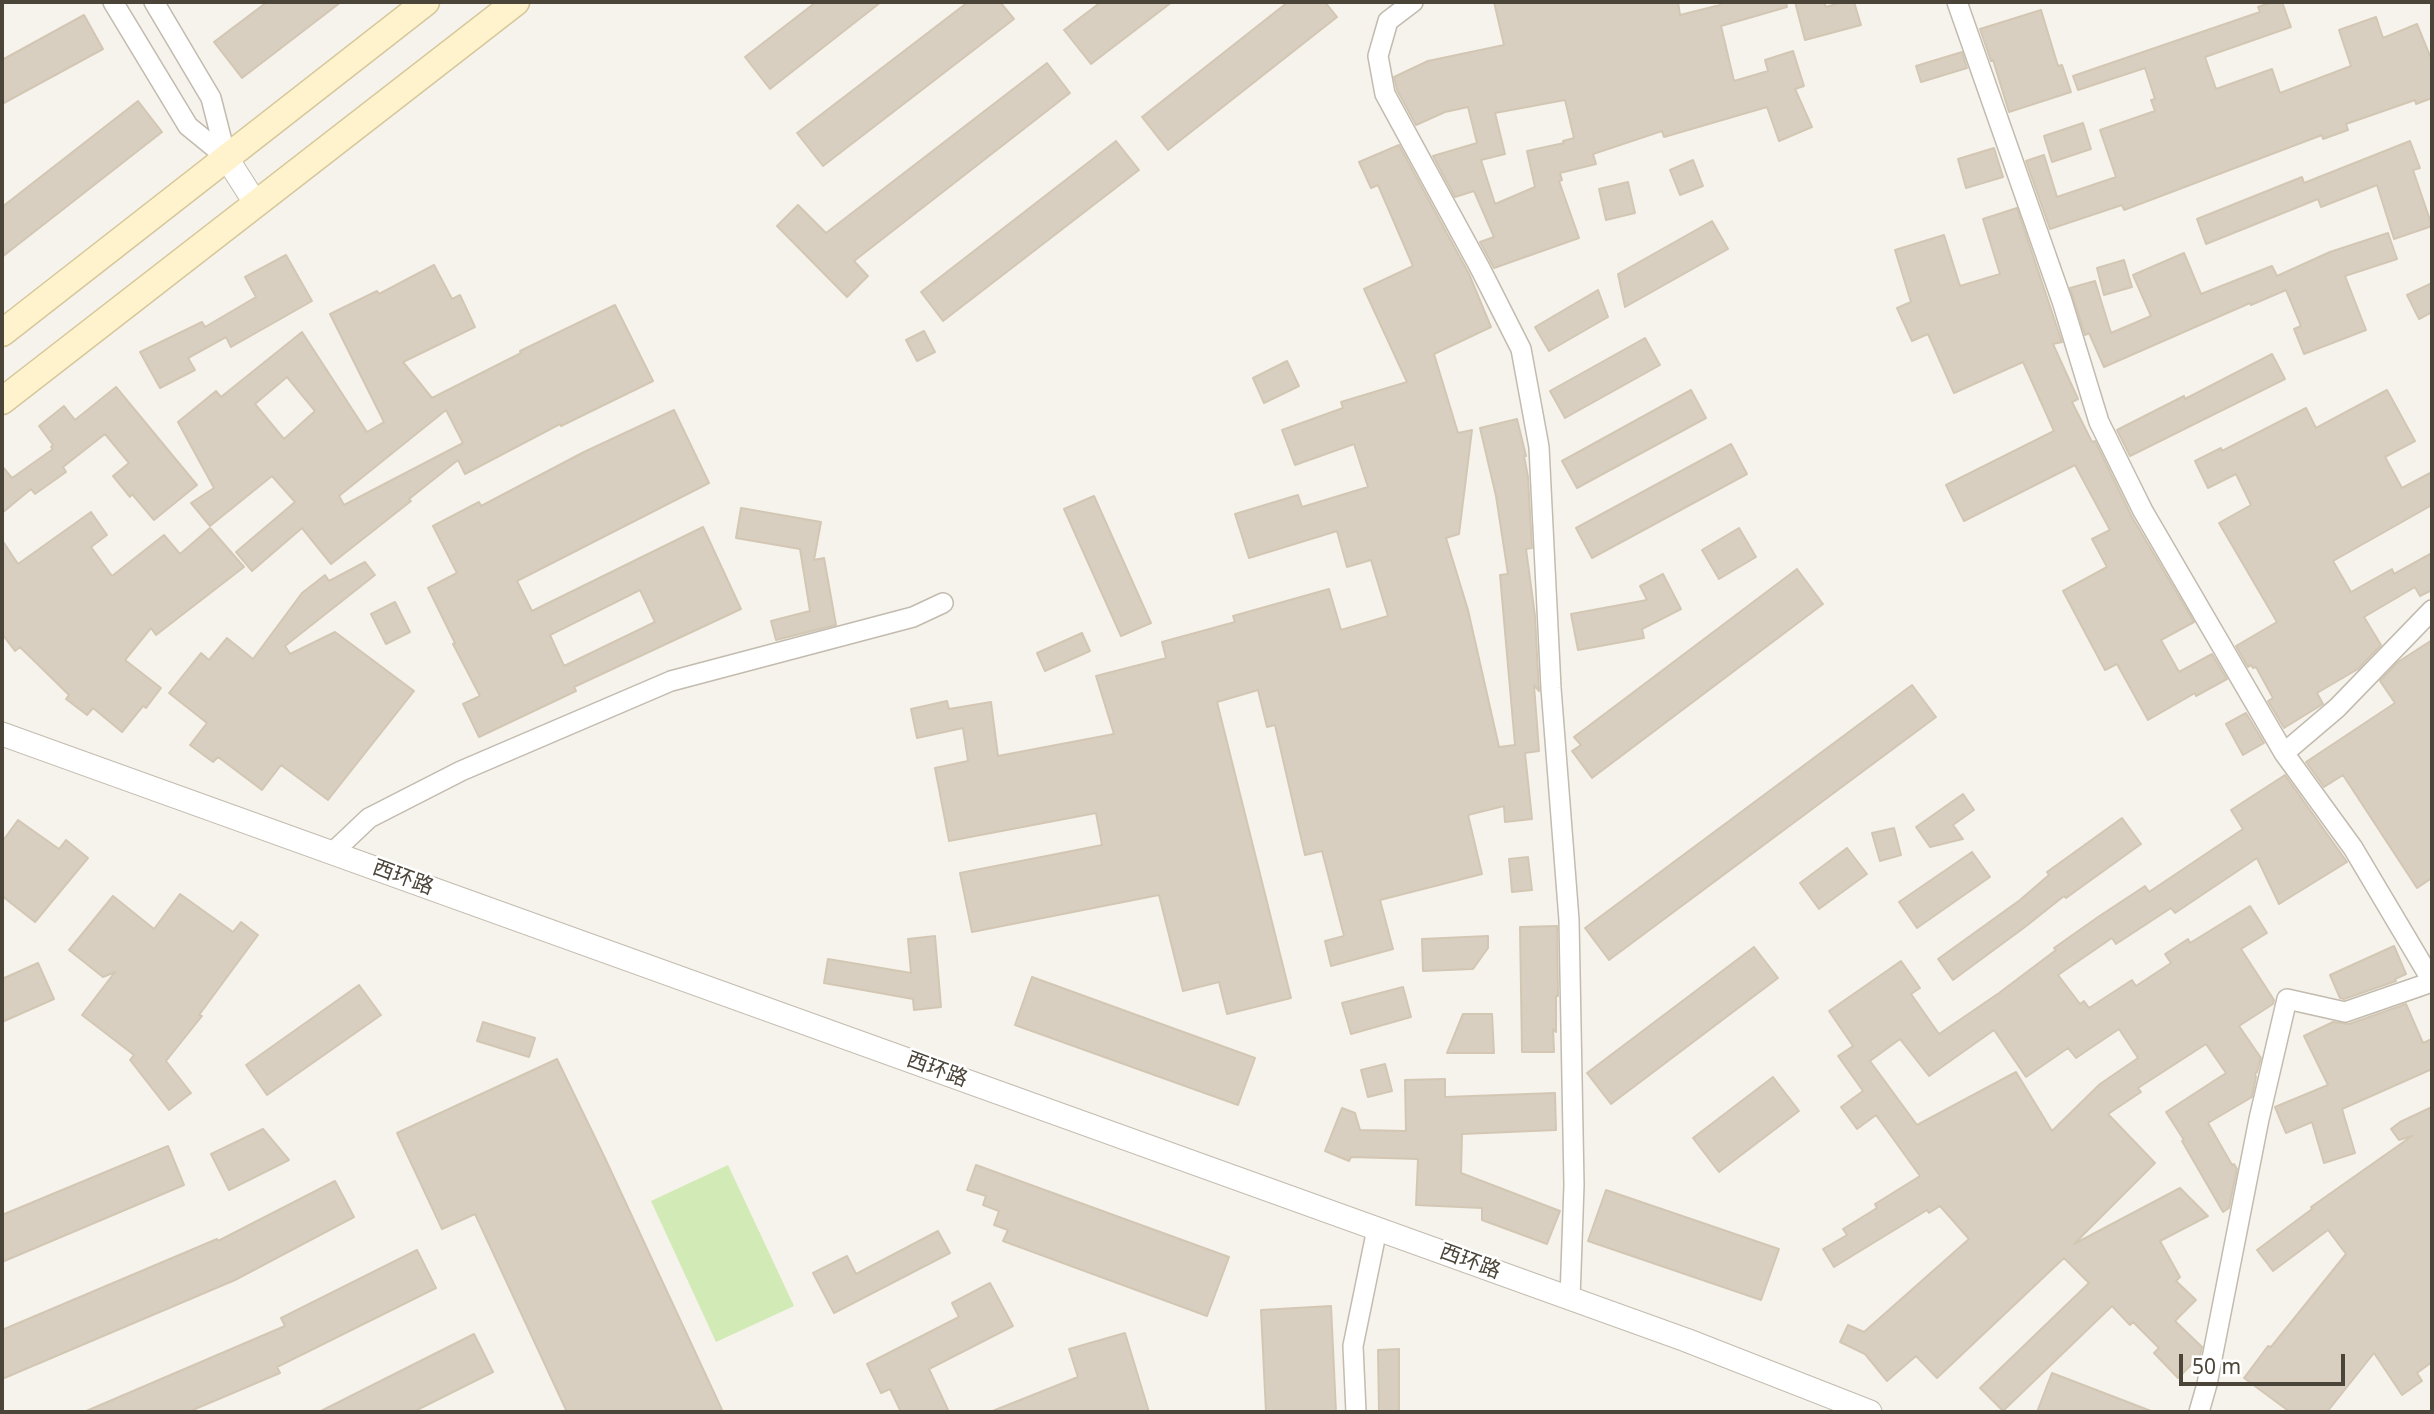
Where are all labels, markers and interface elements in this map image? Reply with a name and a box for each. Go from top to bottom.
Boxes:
street label: 西环路 [369,855,437,901]
street label: 西环路 [903,1047,971,1093]
street label: 西环路 [1436,1239,1504,1285]
scale bar [2182,1340,2348,1384]
text: 50 m [2192,1352,2241,1380]

